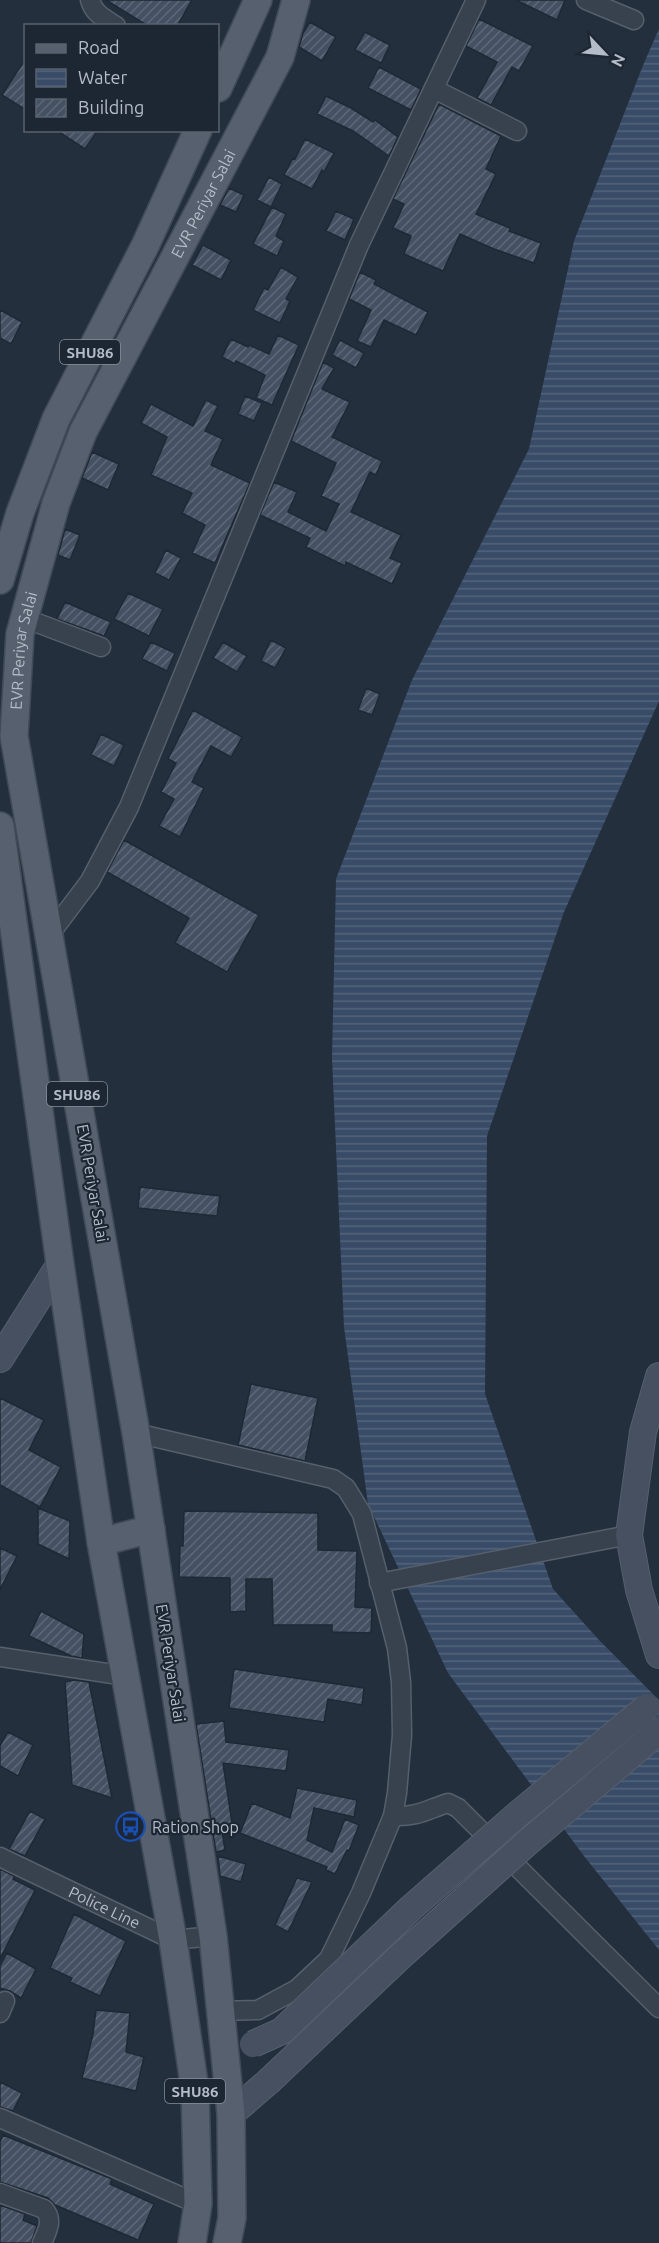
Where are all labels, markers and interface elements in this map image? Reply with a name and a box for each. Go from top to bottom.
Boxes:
legend [24,24,219,132]
north arrow [575,24,635,84]
text: Road [78,37,120,57]
text: N [608,51,629,70]
text: Water [78,67,128,87]
text: Building [78,97,144,117]
street label: EVR Periyar Salai [167,146,239,261]
road number: SHU86 [60,340,120,364]
street label: EVR Periyar Salai [7,589,40,710]
road number: SHU86 [47,1082,107,1106]
street label: EVR Periyar Salai [74,1123,112,1243]
street label: EVR Periyar Salai [153,1603,189,1723]
bus stop icon: Ration Shop [115,1811,147,1843]
place label: Ration Shop [152,1818,239,1836]
street label: Police Line [66,1882,143,1932]
road number: SHU86 [165,2079,225,2103]

